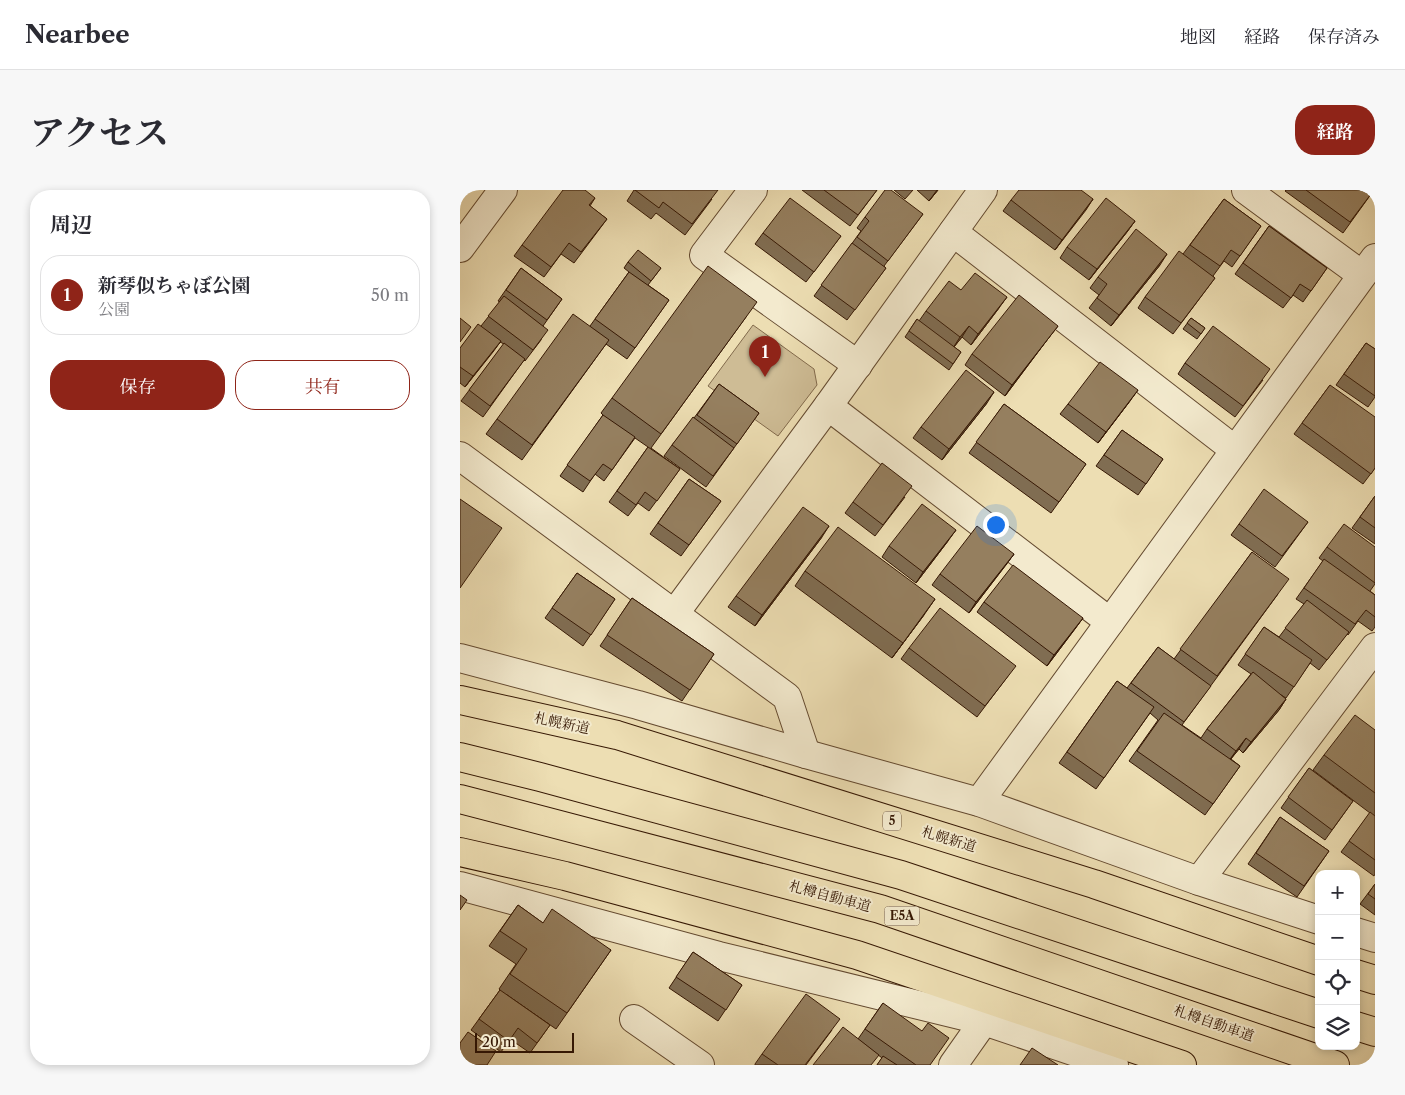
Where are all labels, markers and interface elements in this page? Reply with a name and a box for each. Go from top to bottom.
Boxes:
text: Nearbee [25,20,130,49]
text: 地図 [1180,26,1216,48]
text: 経路 [1244,26,1280,48]
text: 保存済み [1308,26,1380,48]
button: 経路 [1295,105,1375,155]
text: アクセス [30,111,169,154]
text: 周辺 [50,212,92,237]
text: 新琴似ちゃぼ公園 [98,274,250,297]
text: 1 [63,285,71,305]
text: 50 m [371,285,409,305]
text: 公園 [98,299,130,319]
pin: 1 [749,336,781,377]
button: 保存 [50,360,225,410]
button: 共有 [235,360,410,410]
your location [983,512,1009,538]
street label: 札幌新道 [533,708,591,738]
road number: 5 [883,812,901,830]
street label: 札幌新道 [920,822,978,856]
map controls [1315,870,1360,1050]
button: + [1315,870,1360,915]
street label: 札樽自動車道 [787,876,873,916]
road number: E5A [884,906,920,926]
button: − [1315,915,1360,960]
button: locate [1315,960,1360,1005]
street label: 札樽自動車道 [1171,1001,1257,1045]
button: layers [1315,1005,1360,1050]
scale bar [475,1030,574,1053]
text: 20 m [482,1033,516,1051]

